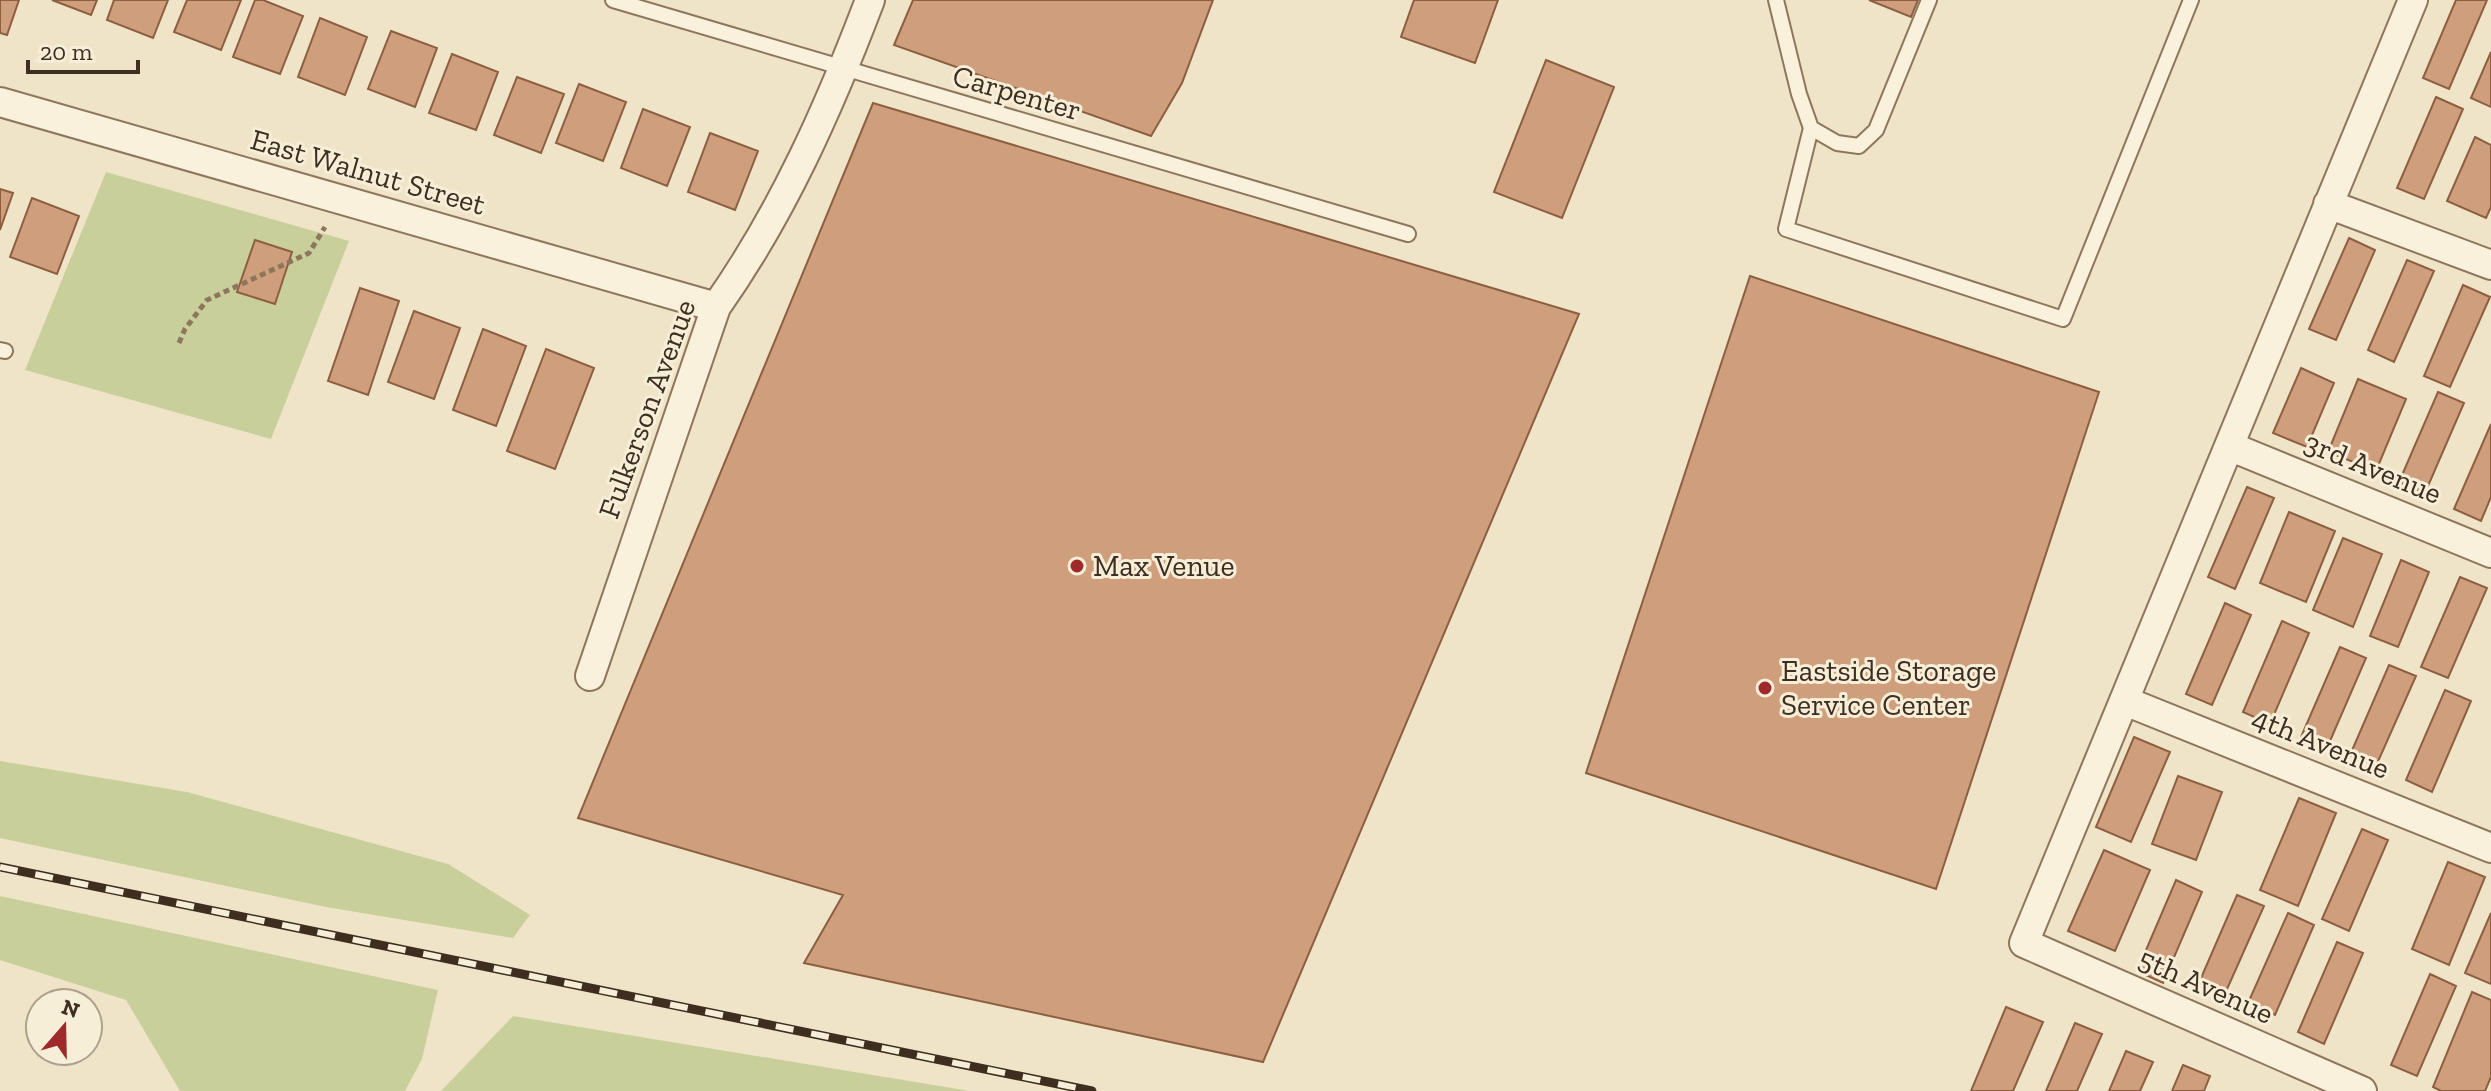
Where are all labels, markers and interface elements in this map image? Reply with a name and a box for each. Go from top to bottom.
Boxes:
scale bar [28,24,138,74]
text: 20 m [40,37,93,66]
street label: Carpenter [949,57,1085,129]
street label: East Walnut Street [247,121,489,223]
street label: Fulkerson Avenue [591,295,703,523]
street label: 3rd Avenue [2299,424,2447,512]
place label: Max Venue [1093,548,1235,584]
marker: Max Venue [1068,557,1086,575]
place label: Eastside Storage Service Center [1781,653,1996,723]
marker: Eastside Storage Service Center [1756,679,1774,697]
street label: 4th Avenue [2247,699,2395,787]
street label: 5th Avenue [2133,940,2279,1032]
north arrow [24,987,104,1067]
text: N [58,993,83,1024]

